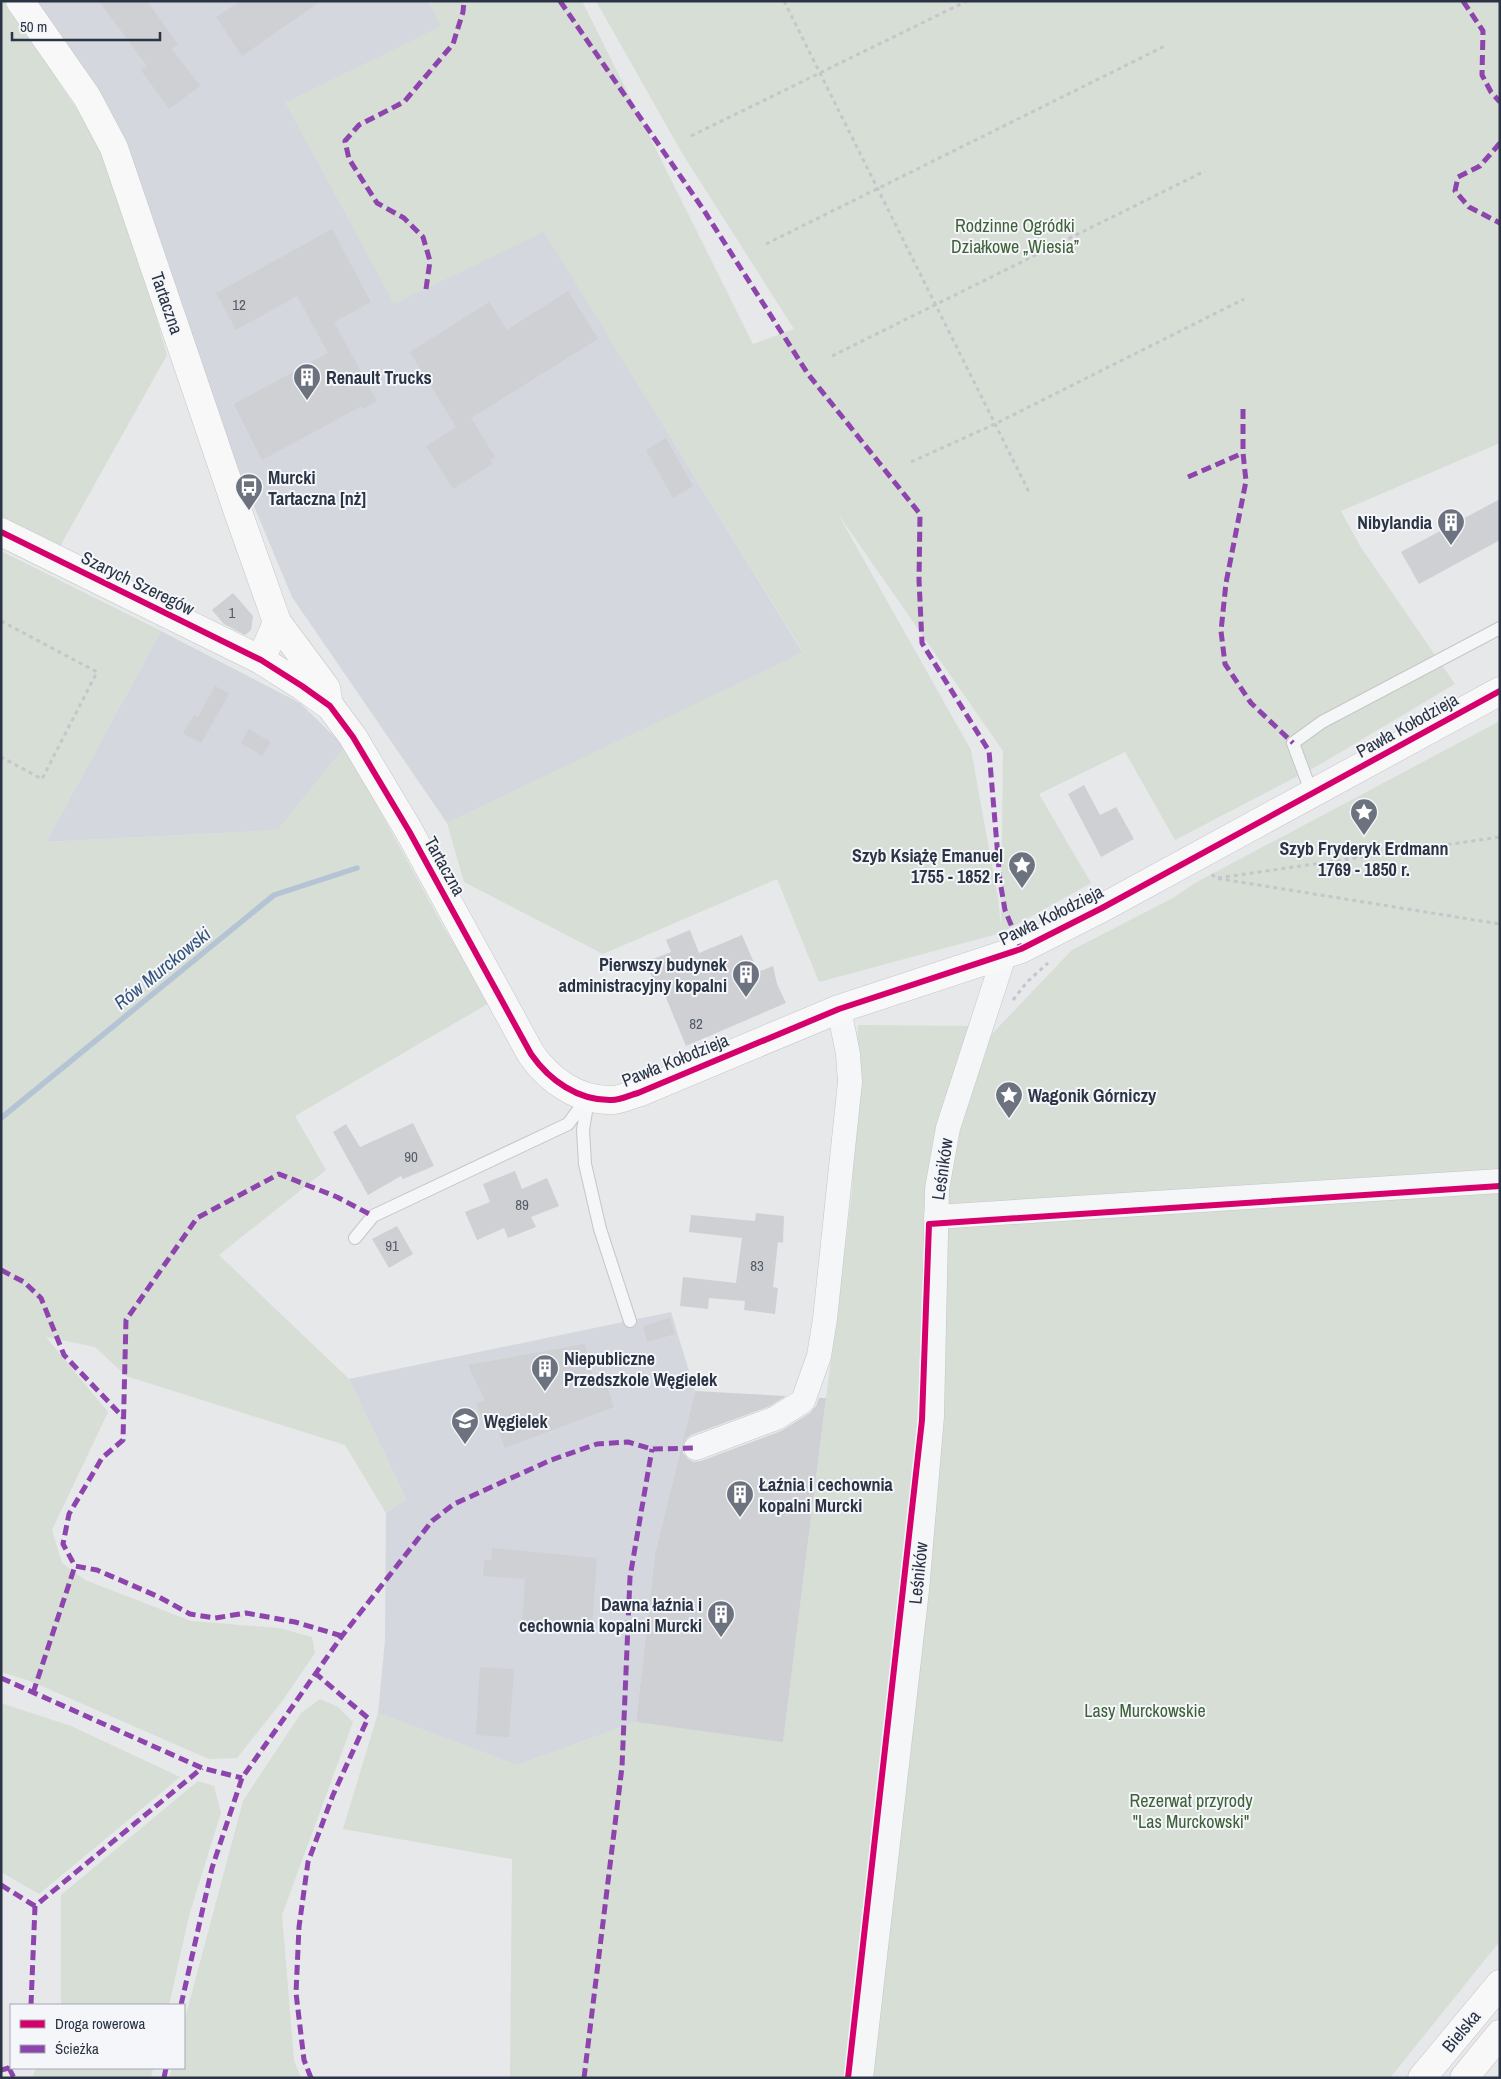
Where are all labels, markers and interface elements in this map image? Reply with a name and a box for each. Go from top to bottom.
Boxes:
scale bar [12,10,160,42]
text: 50 m [20,16,47,37]
park label: Rodzinne Ogródki Działkowe „Wiesia” [951,213,1079,259]
street label: Tartaczna [145,269,189,337]
house number: 12 [232,294,246,315]
building icon: Renault Trucks [292,362,322,401]
place label: Renault Trucks [326,365,432,390]
place label: Murcki Tartaczna [nż] [268,465,366,511]
bus stop icon: Murcki Tartaczna [nż] [234,472,264,511]
building icon: Nibylandia [1436,507,1466,546]
place label: Nibylandia [1357,510,1433,535]
street label: Szarych Szeregów [77,545,199,621]
house number: 1 [229,602,236,623]
street label: Pawła Kołodzieja [1351,687,1463,763]
place icon: Szyb Fryderyk Erdmann 1769 - 1850 r. [1349,797,1379,836]
street label: Tartaczna [418,832,472,900]
place label: Szyb Fryderyk Erdmann 1769 - 1850 r. [1280,836,1448,882]
place label: Szyb Książę Emanuel 1755 - 1852 r. [852,843,1003,889]
place icon: Szyb Książę Emanuel 1755 - 1852 r. [1007,850,1037,889]
street label: Pawła Kołodzieja [995,879,1107,951]
water label: Rów Murckowski [108,920,216,1015]
place label: Pierwszy budynek administracyjny kopalni [559,952,728,998]
building icon: Pierwszy budynek administracyjny kopalni [731,959,761,998]
house number: 82 [689,1013,703,1034]
street label: Pawła Kołodzieja [618,1027,732,1093]
place icon: Wagonik Górniczy [994,1080,1024,1119]
place label: Wagonik Górniczy [1028,1083,1157,1108]
street label: Leśników [925,1136,959,1202]
house number: 90 [404,1146,418,1167]
house number: 89 [515,1194,529,1215]
house number: 91 [385,1235,399,1256]
house number: 83 [750,1255,764,1276]
place label: Niepubliczne Przedszkole Węgielek [564,1346,718,1392]
building icon: Niepubliczne Przedszkole Węgielek [530,1353,560,1392]
school or university icon: Węgielek [450,1406,480,1445]
place label: Węgielek [484,1409,549,1434]
place label: Łaźnia i cechownia kopalni Murcki [759,1472,894,1518]
building icon: Łaźnia i cechownia kopalni Murcki [725,1479,755,1518]
street label: Leśników [902,1540,934,1605]
place label: Dawna łaźnia i cechownia kopalni Murcki [519,1592,702,1638]
building icon: Dawna łaźnia i cechownia kopalni Murcki [706,1599,736,1638]
park label: Lasy Murckowskie [1084,1698,1206,1723]
park label: Rezerwat przyrody "Las Murckowski" [1129,1788,1253,1834]
legend [10,2004,185,2069]
street label: Bielska [1436,2004,1486,2058]
text: Droga rowerowa [55,2013,145,2034]
text: Ścieżka [55,2038,99,2059]

